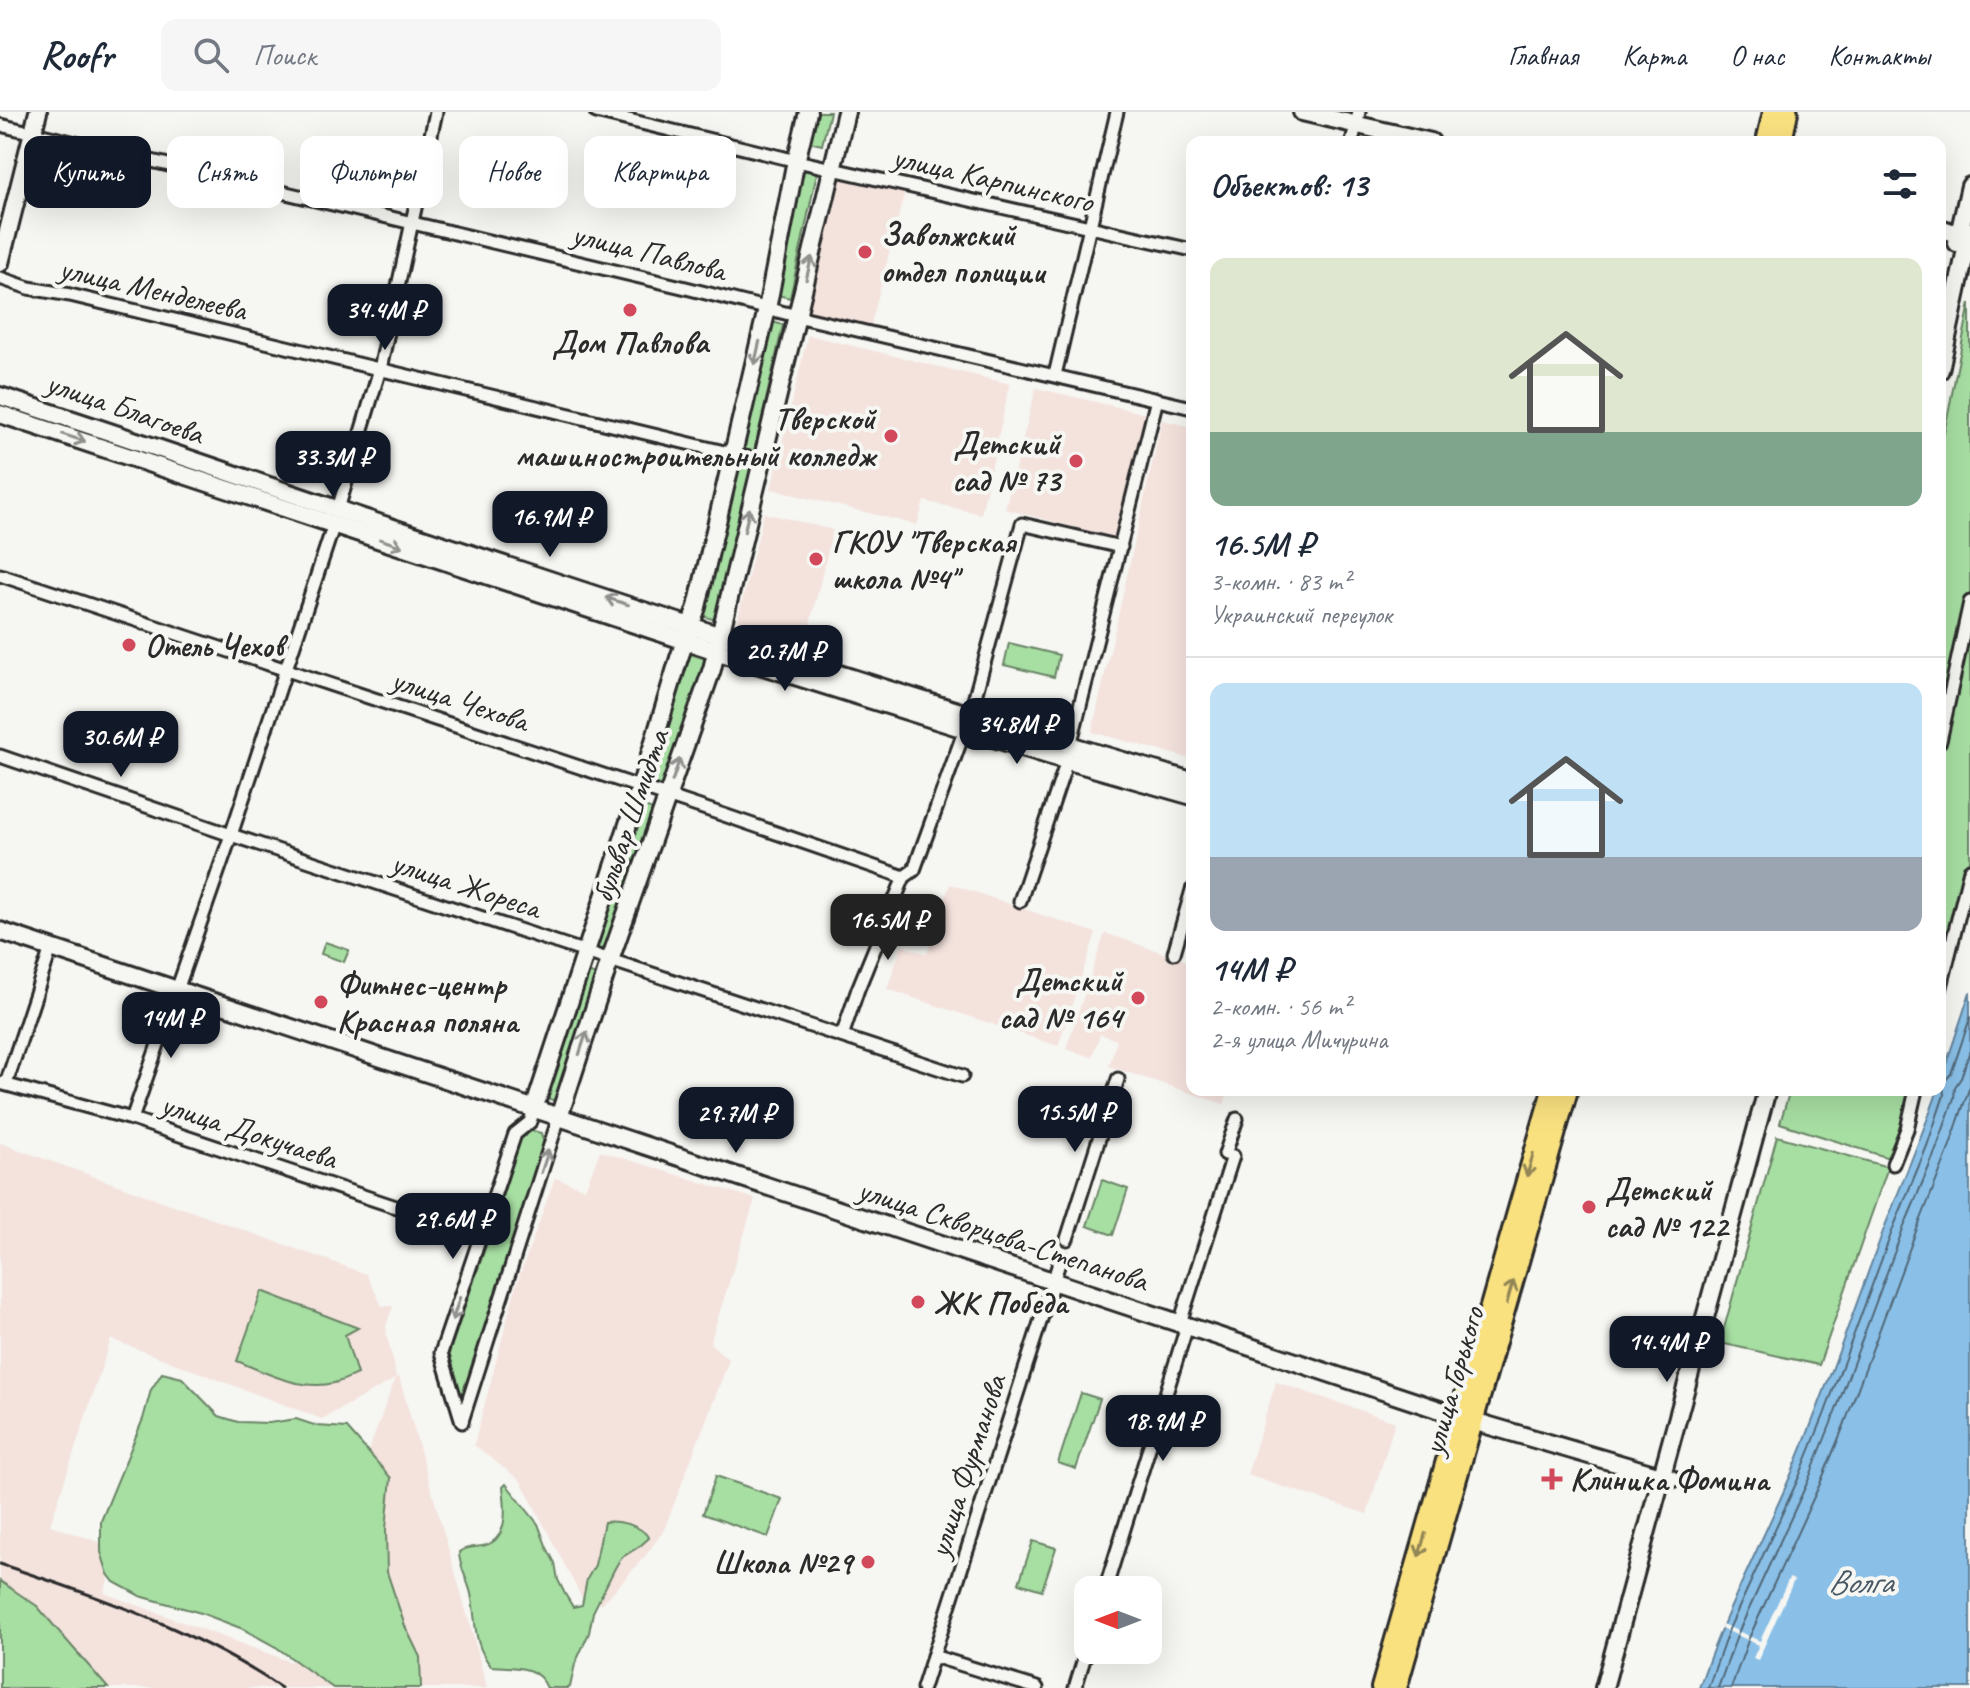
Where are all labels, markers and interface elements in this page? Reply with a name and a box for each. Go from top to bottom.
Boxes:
search box [161,19,721,91]
text: Roofr [40,32,113,79]
icon: search [189,33,233,77]
text: Поиск [253,36,316,74]
text: Главная [1508,38,1578,73]
text: Карта [1622,38,1686,73]
text: О нас [1730,38,1784,73]
text: Контакты [1828,38,1930,73]
chip: Купить [24,136,151,208]
chip: Снять [167,136,284,208]
chip: Фильтры [300,136,443,208]
chip: Новое [459,136,568,208]
chip: Квартира [584,136,736,208]
street label: улица Карпинского [887,136,1099,222]
icon: filters [1878,162,1922,206]
text: Объектов: 13 [1210,163,1368,206]
street label: улица Павлова [566,213,733,292]
place label: Заволжский отдел полиции [881,214,1047,292]
marker: Заволжский отдел полиции [856,243,874,261]
street label: улица Менделеева [54,247,253,331]
one-way arrow [802,255,817,281]
pin: 34.4M ₽ [311,284,459,352]
text: 34.4M ₽ [346,293,424,326]
marker: Дом Павлова [621,301,639,319]
icon: home [1494,310,1638,454]
place label: Дом Павлова [552,322,711,363]
one-way arrow [749,339,764,365]
street label: улица Благоева [39,361,211,455]
place label: Тверской машиностроительный колледж [515,398,878,476]
place label: Детский сад № 73 [952,423,1063,501]
marker: Тверской машиностроительный колледж [882,427,900,445]
pin: 33.3M ₽ [259,431,407,499]
one-way arrow [61,432,86,446]
text: 33.3M ₽ [294,440,372,473]
marker: Детский сад № 73 [1067,452,1085,470]
pin: 16.9M ₽ [476,491,624,559]
text: 16.9M ₽ [510,500,590,533]
one-way arrow [741,508,756,534]
place label: ГКОУ "Тверская школа №4" [832,521,1018,599]
text: 16.5M ₽ [1210,522,1313,565]
one-way arrow [378,537,403,552]
marker: ГКОУ "Тверская школа №4" [807,550,825,568]
text: 3-комн. · 83 m² [1210,565,1350,598]
one-way arrow [604,593,629,608]
text: Украинский переулок [1210,598,1392,631]
place label: Отель Чехов [145,625,289,666]
pin: 20.7M ₽ [711,625,859,693]
text: 20.7M ₽ [746,634,824,667]
marker: Отель Чехов [120,636,138,654]
street label: улица Чехова [384,658,536,742]
pin: 34.8M ₽ [943,698,1091,766]
text: 34.8M ₽ [978,707,1056,740]
pin: 30.6M ₽ [47,711,195,779]
text: 30.6M ₽ [81,720,161,753]
street label: бульвар Шмидта [581,722,679,908]
icon: home [1494,735,1638,879]
one-way arrow [670,758,685,783]
street label: улица Жореса [385,841,548,929]
pin: 16.5M ₽ [814,894,962,962]
text: 16.5M ₽ [848,903,928,936]
text: 14M ₽ [1210,947,1291,990]
place label: Детский сад № 164 [999,960,1126,1038]
place label: Фитнес-центр Красная поляна [337,964,521,1042]
marker: Детский сад № 164 [1129,989,1147,1007]
text: 2-комн. · 56 m² [1210,990,1350,1023]
pin: 14M ₽ [115,992,227,1060]
marker: Фитнес-центр Красная поляна [312,993,330,1011]
text: 14M ₽ [140,1001,202,1034]
text: 2-я улица Мичурина [1210,1023,1387,1056]
one-way arrow [576,1030,591,1056]
street label: улица Докучаева [154,1083,344,1179]
pin: 15.5M ₽ [1001,1086,1149,1154]
pin: 29.7M ₽ [662,1087,810,1155]
text: 15.5M ₽ [1036,1095,1114,1128]
text: 29.7M ₽ [697,1096,775,1129]
one-way arrow [538,1149,553,1174]
one-way arrow [1522,1152,1537,1177]
street label: улица Скворцова-Степанова [851,1168,1155,1302]
place label: Детский сад № 122 [1605,1169,1730,1247]
pin: 29.6M ₽ [379,1193,527,1261]
marker: Детский сад № 122 [1580,1198,1598,1216]
text: 29.6M ₽ [413,1202,493,1235]
one-way arrow [1503,1280,1518,1306]
place label: ЖК Победа [934,1282,1070,1323]
marker: ЖК Победа [909,1293,927,1311]
one-way arrow [447,1296,462,1321]
street label: улица Горького [1412,1301,1494,1462]
pin: 14.4M ₽ [1593,1316,1741,1384]
text: 14.4M ₽ [1628,1325,1706,1358]
street label: улица Фурманова [918,1368,1016,1564]
pin: 18.9M ₽ [1089,1395,1237,1463]
text: 18.9M ₽ [1124,1404,1202,1437]
place label: Клиника Фомина [1570,1459,1772,1500]
marker: Клиника Фомина [1541,1468,1563,1490]
one-way arrow [1414,1532,1429,1558]
place label: Школа №29 [713,1542,856,1583]
marker: Школа №29 [859,1553,877,1571]
water label: Волга [1828,1560,1896,1603]
north arrow [1074,1576,1162,1664]
map controls [1074,1576,1162,1664]

